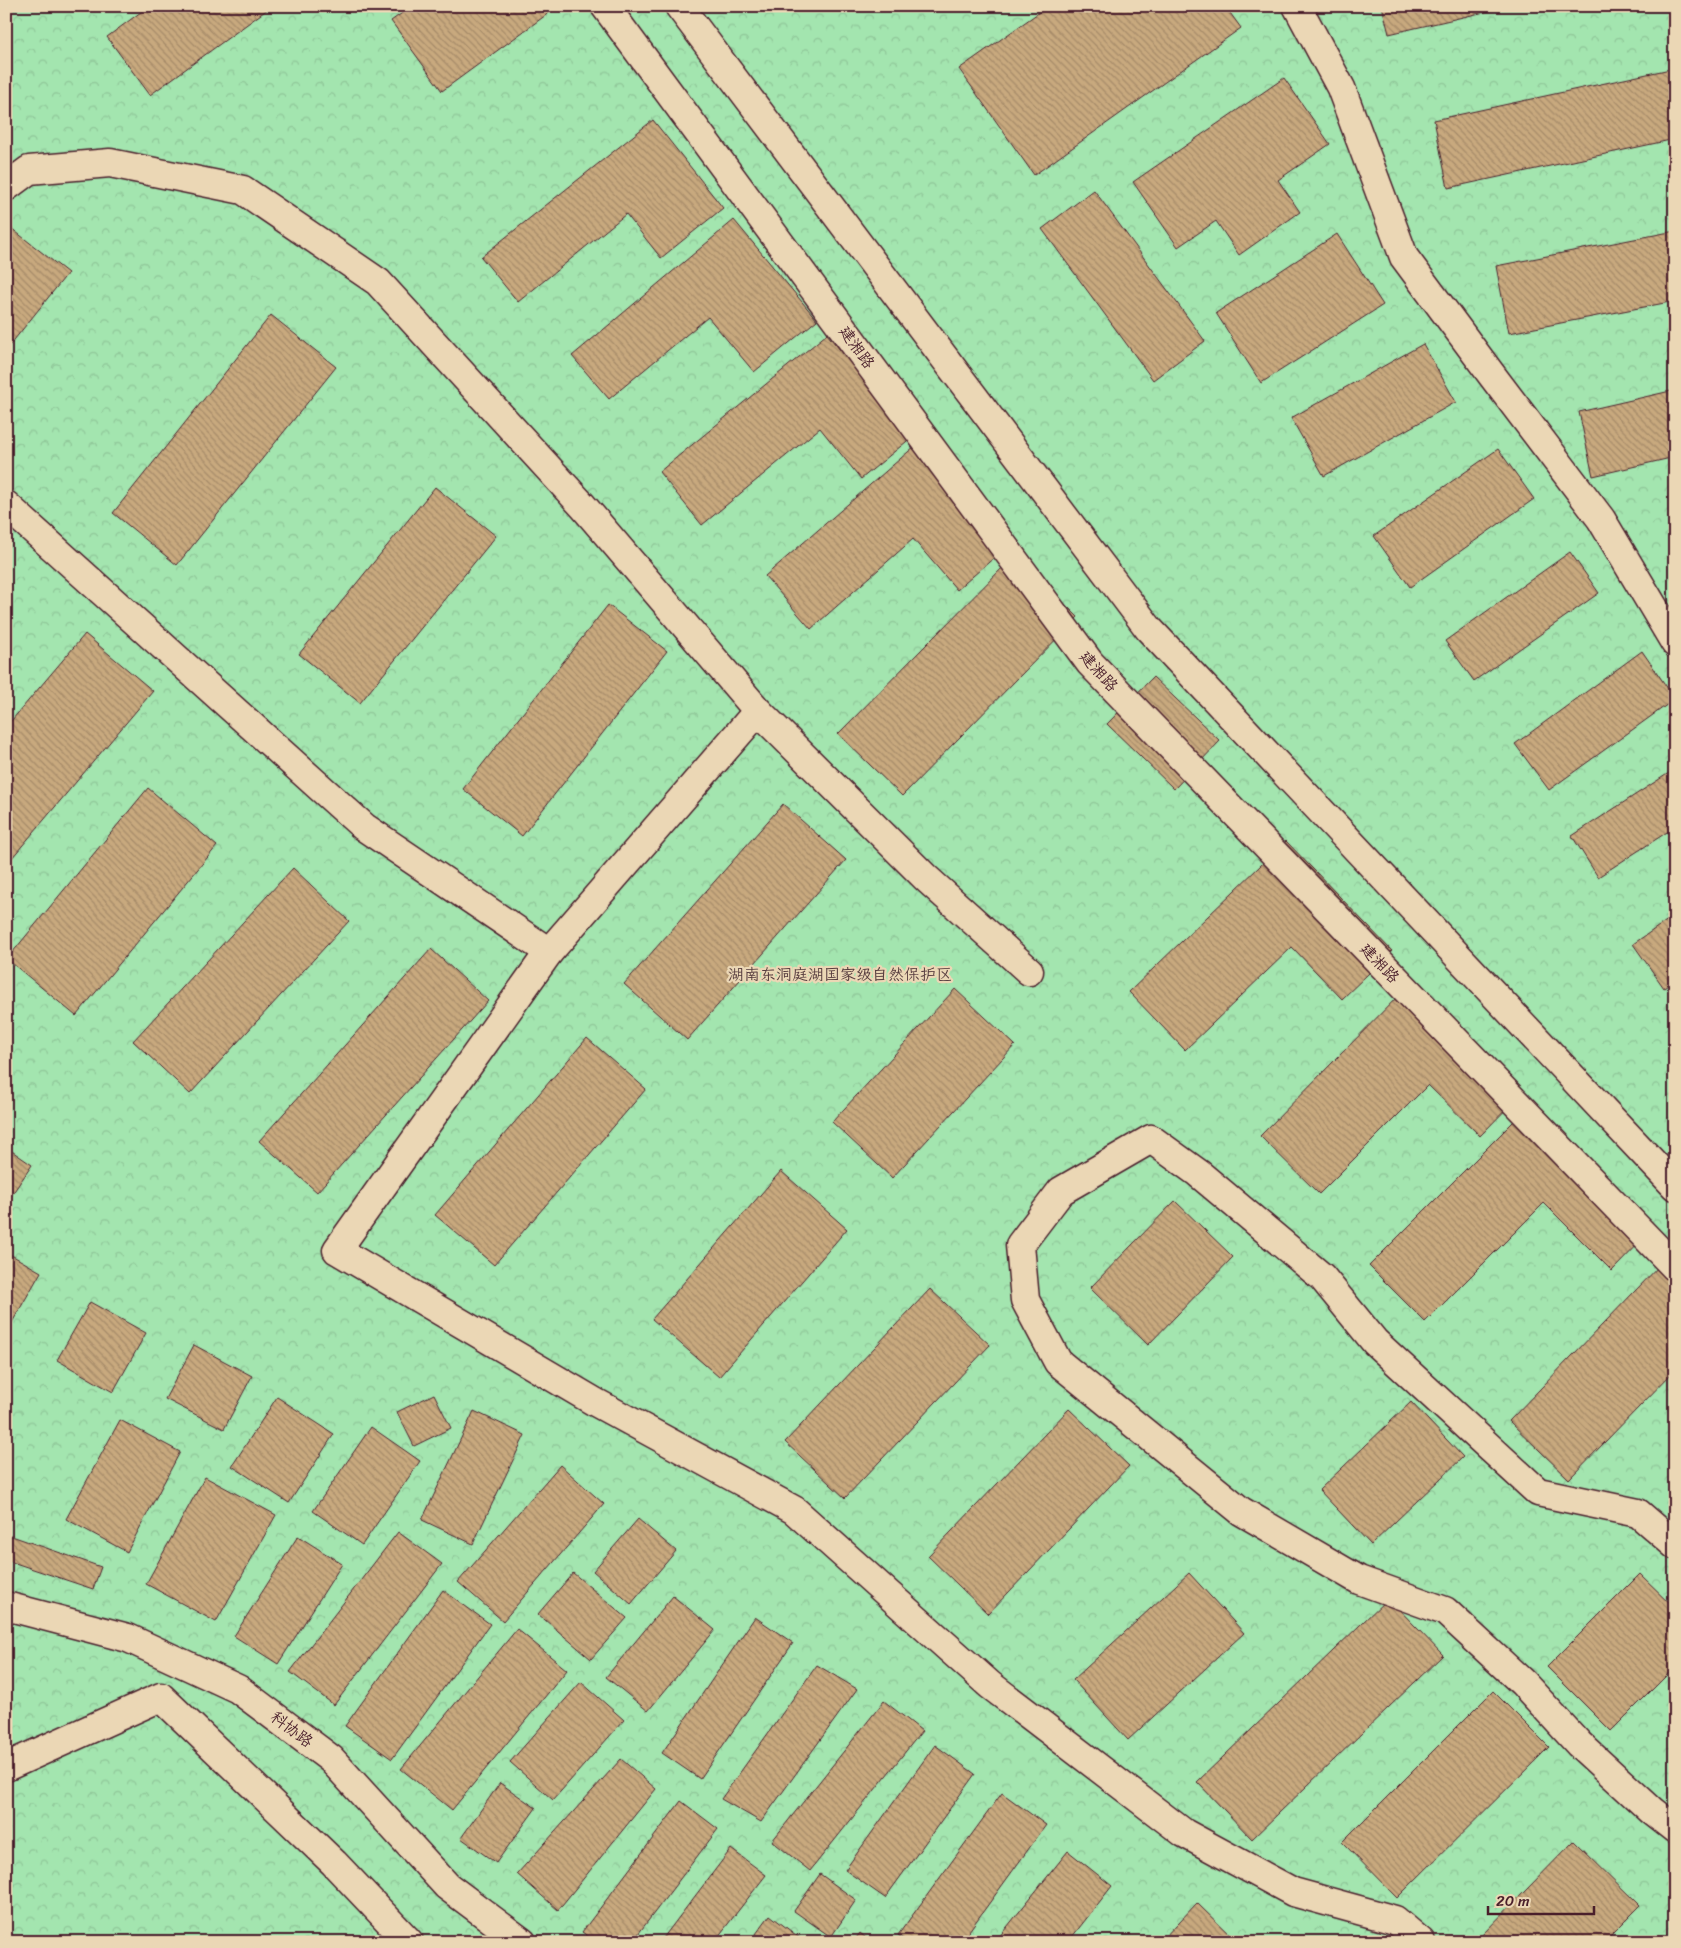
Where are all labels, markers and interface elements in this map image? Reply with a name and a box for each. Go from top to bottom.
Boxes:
street label: 建湘路 [831,319,883,375]
street label: 建湘路 [1072,643,1126,699]
street label: 建湘路 [1353,936,1407,990]
park label: 湖南东洞庭湖国家级自然保护区 [728,960,952,989]
street label: 科协路 [264,1703,320,1755]
scale bar [1488,1883,1595,1915]
text: 20 m [1496,1888,1530,1914]

